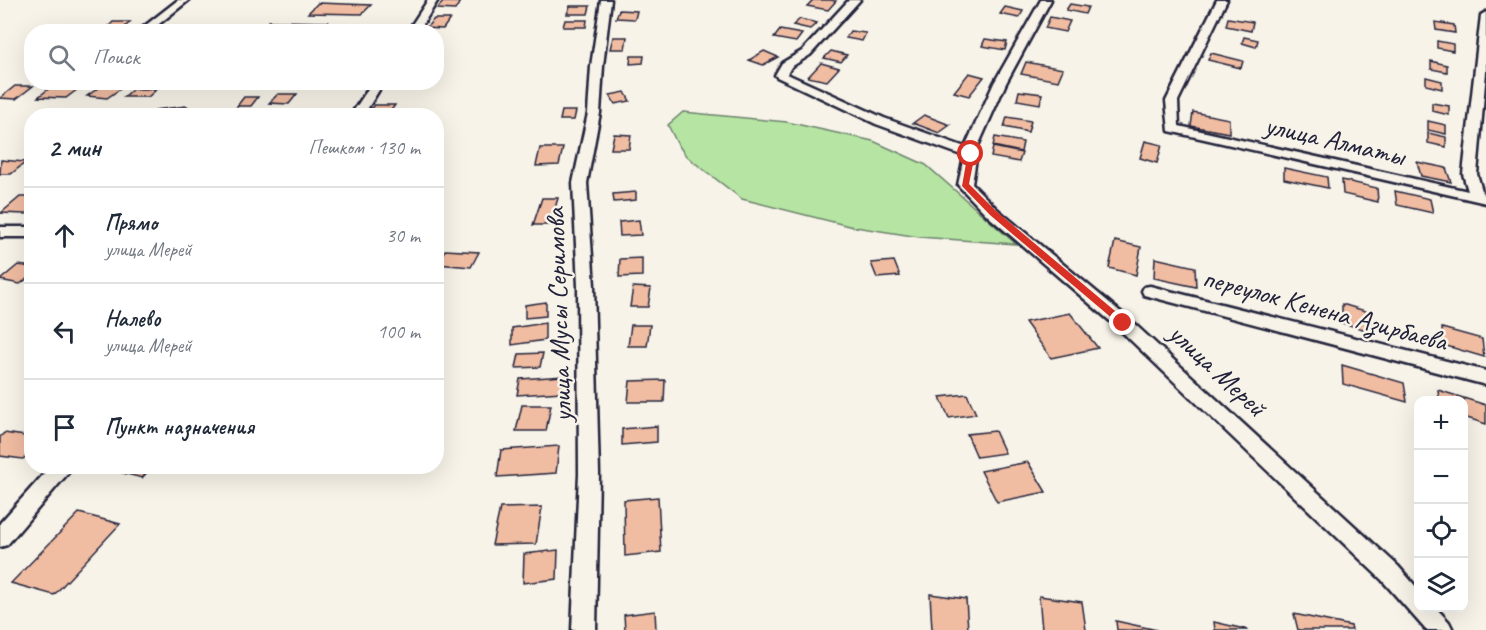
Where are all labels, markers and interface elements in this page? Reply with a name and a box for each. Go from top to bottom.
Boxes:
search box [24,24,444,90]
icon: search [45,41,78,74]
text: Поиск [93,43,139,71]
street label: улица Алматы [1260,106,1410,174]
text: 2 мин [48,131,101,164]
text: Пешком · 130 m [308,135,420,160]
route start [957,140,983,166]
street label: улица Мусы Серимова [537,206,579,425]
text: Прямо [105,209,157,237]
icon: ahead [48,219,81,252]
text: 30 m [386,223,420,248]
text: улица Мерей [105,237,192,262]
street label: переулок Кенена Азирбаева [1199,260,1453,360]
text: Налево [105,305,161,333]
route end [1109,309,1135,335]
icon: left [48,315,81,348]
street label: улица Мерей [1160,315,1275,425]
text: 100 m [377,319,420,344]
text: улица Мерей [105,333,192,358]
map controls [1414,396,1468,612]
button: + [1414,396,1468,450]
icon: arrive [48,411,81,444]
text: Пункт назначения [105,413,254,441]
button: − [1414,450,1468,504]
button: locate [1414,504,1468,558]
button: layers [1414,558,1468,612]

